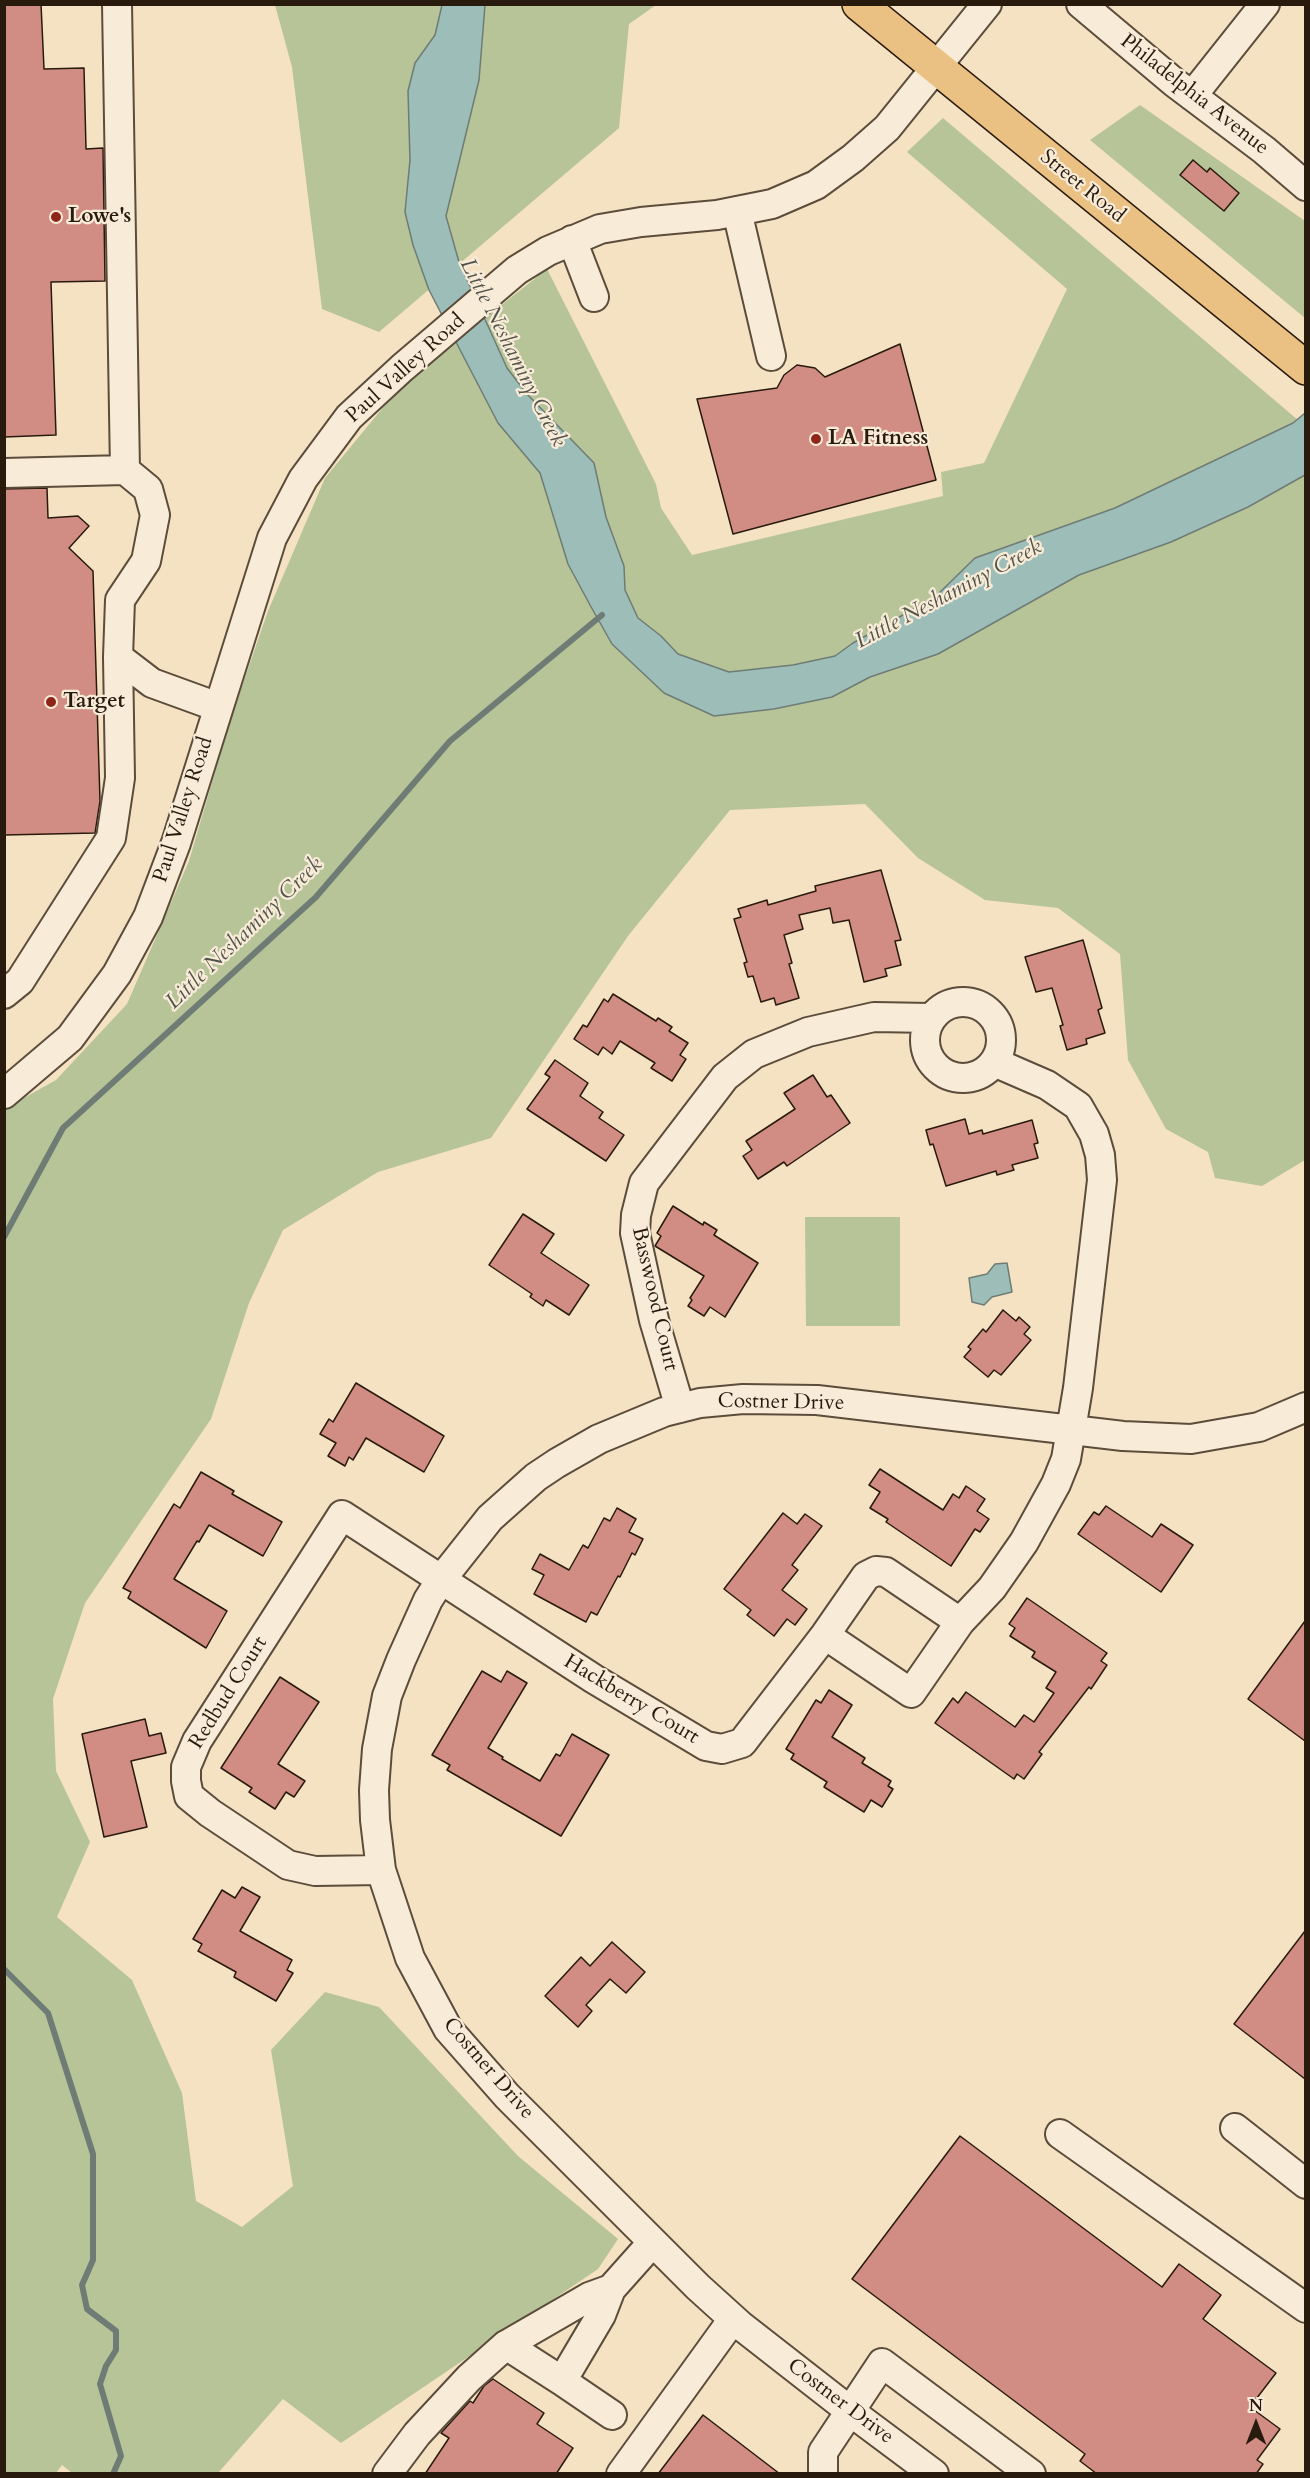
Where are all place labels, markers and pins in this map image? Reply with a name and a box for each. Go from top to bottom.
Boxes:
place label: Lowe's [68,204,131,230]
marker: Lowe's [49,210,63,224]
place label: LA Fitness [828,426,928,452]
marker: LA Fitness [809,432,823,446]
place label: Target [63,689,125,715]
marker: Target [44,695,58,709]

